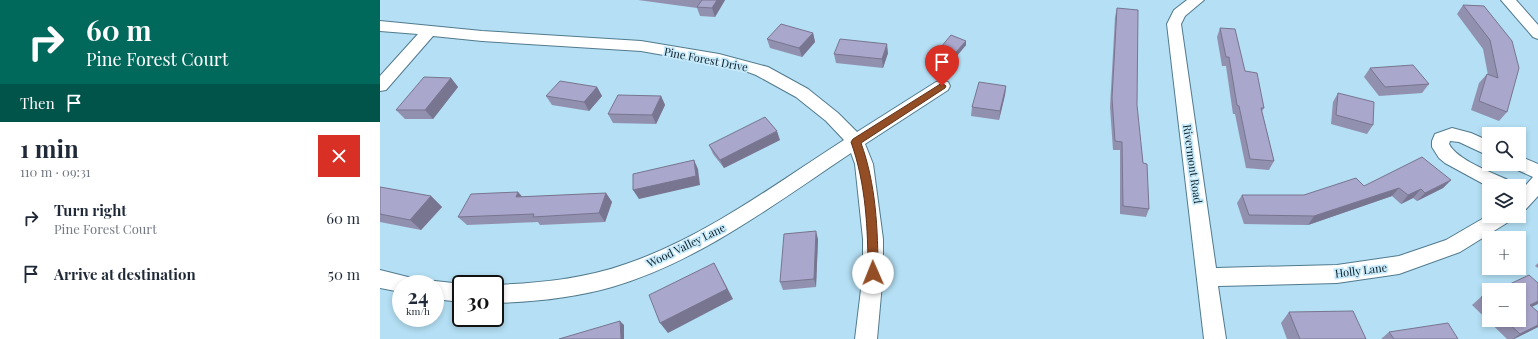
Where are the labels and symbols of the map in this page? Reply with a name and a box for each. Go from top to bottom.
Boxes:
street label: Pine Forest Drive [663,44,750,75]
pin [925,45,959,86]
street label: Rivermont Road [1180,123,1206,205]
street label: Wood Valley Lane [643,219,728,271]
position arrow [852,252,894,294]
street label: Holly Lane [1334,259,1388,281]
speed limit sign: 30 [452,275,504,327]

